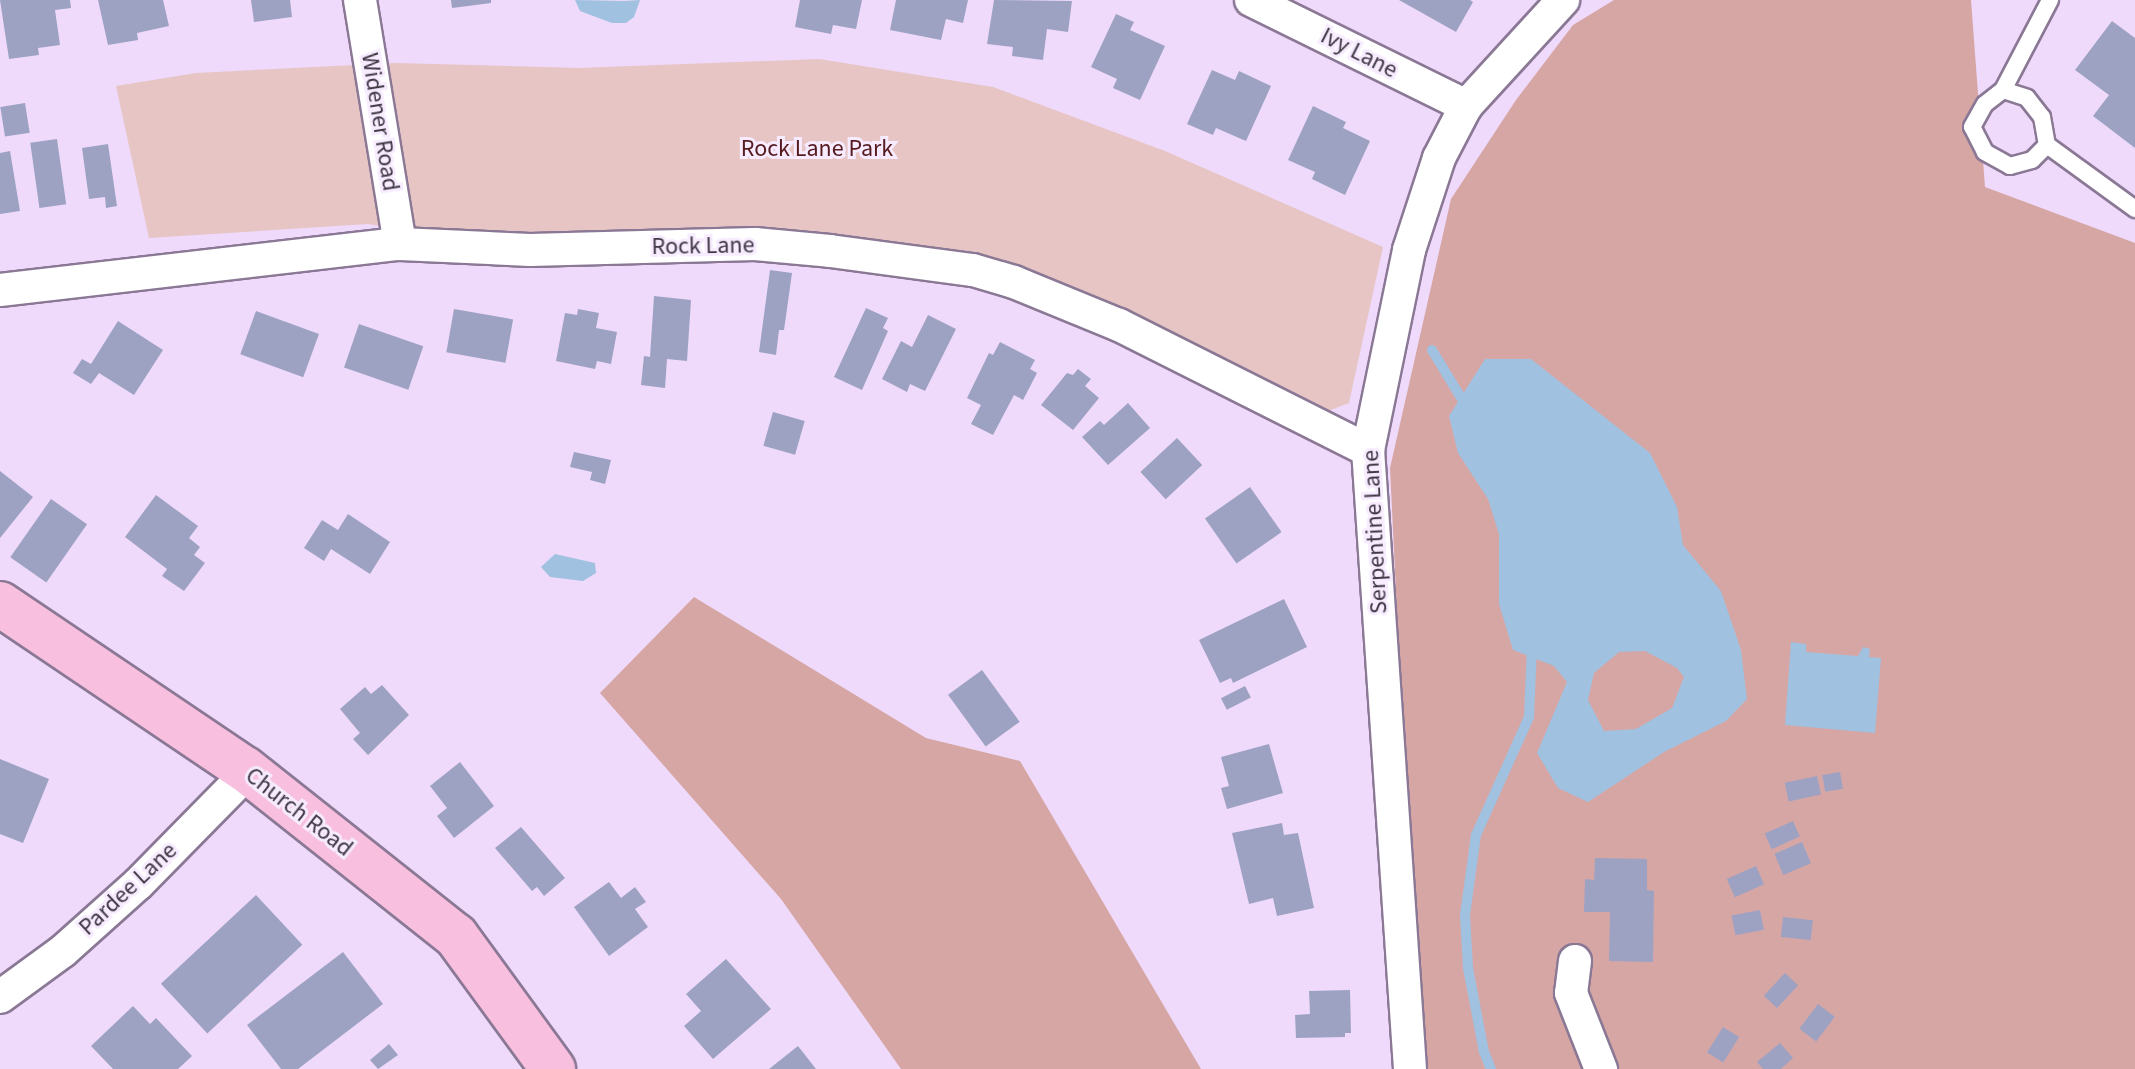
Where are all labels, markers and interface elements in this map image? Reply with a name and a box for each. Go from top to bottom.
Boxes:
street label: Ivy Lane [1316,21,1402,85]
street label: Widener Road [355,51,405,193]
park label: Rock Lane Park [741,135,893,163]
street label: Rock Lane [651,231,755,261]
street label: Serpentine Lane [1356,449,1394,615]
street label: Church Road [240,761,358,863]
street label: Pardee Lane [73,836,183,942]

